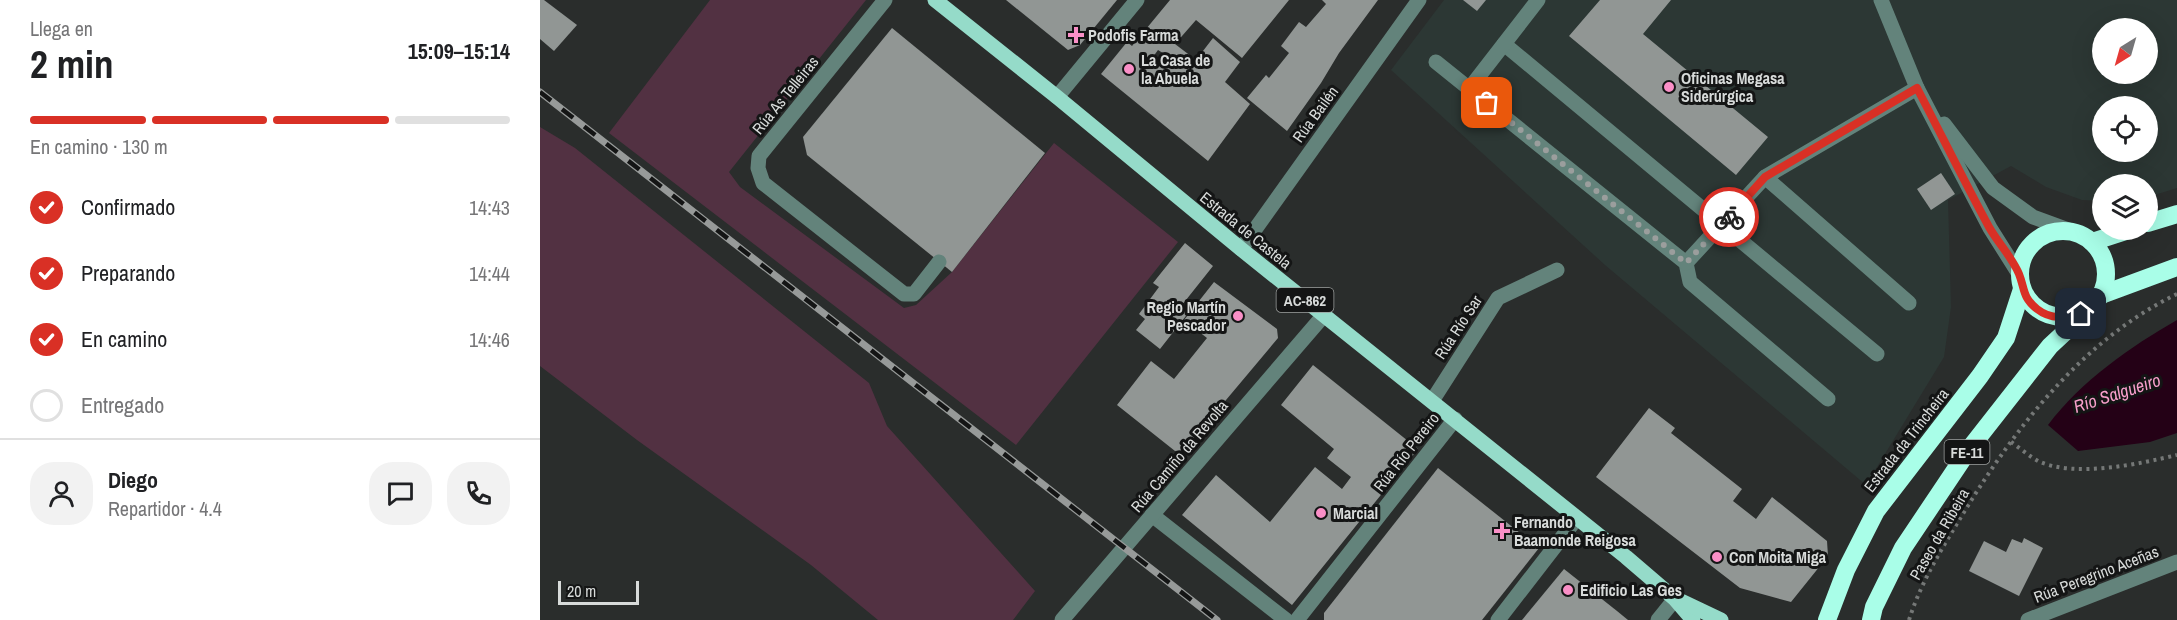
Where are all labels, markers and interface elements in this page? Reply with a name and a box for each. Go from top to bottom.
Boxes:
text: Llega en [30,15,93,42]
north arrow [2092,18,2158,84]
map controls [2092,18,2158,240]
place label: Podofis Farma [1088,24,1179,46]
marker: Podofis Farma [1069,28,1083,42]
text: 15:09–15:14 [408,36,510,66]
text: 2 min [30,38,114,90]
place label: La Casa de la Abuela [1141,49,1210,89]
street label: Rúa As Telleiras [747,51,823,139]
marker: La Casa de la Abuela [1122,62,1136,76]
place label: Oficinas Megasa Siderúrgica [1681,67,1785,107]
pin [1461,77,1512,128]
marker: Oficinas Megasa Siderúrgica [1662,80,1676,94]
street label: Rúa Bailén [1287,81,1343,147]
icon: bag [1470,86,1503,119]
button: locate [2092,96,2158,162]
text: En camino · 130 m [30,133,168,160]
button: layers [2092,174,2158,240]
street label: Estrada de Castela [1196,186,1297,274]
courier [1699,187,1759,247]
icon: check [30,191,63,224]
text: Confirmado [81,192,175,222]
text: 14:43 [469,194,510,221]
icon: bike [1713,201,1746,234]
icon: check [30,257,63,290]
text: Preparando [81,258,175,288]
text: 14:44 [469,260,510,287]
road number: AC-862 [1276,288,1334,312]
pin [2055,288,2106,339]
street label: Rúa Río Sar [1429,290,1487,363]
place label: Regio Martín Pescador [1147,296,1227,336]
icon: home [2064,297,2097,330]
marker: Regio Martín Pescador [1231,309,1245,323]
icon: check [30,323,63,356]
text: En camino [81,324,167,354]
text: 14:46 [469,326,510,353]
water label: Río Salgueiro [2070,367,2164,419]
street label: Estrada da Trincheira [1858,383,1954,496]
text: Entregado [81,390,164,420]
street label: Rúa Camiño da Revolta [1126,395,1233,517]
street label: Rúa Río Pereiro [1368,408,1444,496]
road number: FE-11 [1944,440,1990,464]
button: person [30,462,93,525]
button: chat [369,462,432,525]
button: phone [447,462,510,525]
text: Diego [108,465,158,495]
street label: Paseo da Ribeira [1904,484,1974,584]
text: Repartidor · 4.4 [108,495,222,522]
place label: Marcial [1333,502,1378,524]
marker: Marcial [1314,506,1328,520]
place label: Fernando Baamonde Reigosa [1514,511,1636,551]
marker: Fernando Baamonde Reigosa [1495,524,1509,538]
street label: Rúa Peregrino Aceñas [2030,540,2162,608]
place label: Con Moita Miga [1729,546,1827,568]
marker: Con Moita Miga [1710,550,1724,564]
scale bar [558,578,639,606]
place label: Edificio Las Ges [1580,579,1682,601]
text: 20 m [567,580,596,602]
marker: Edificio Las Ges [1561,583,1575,597]

